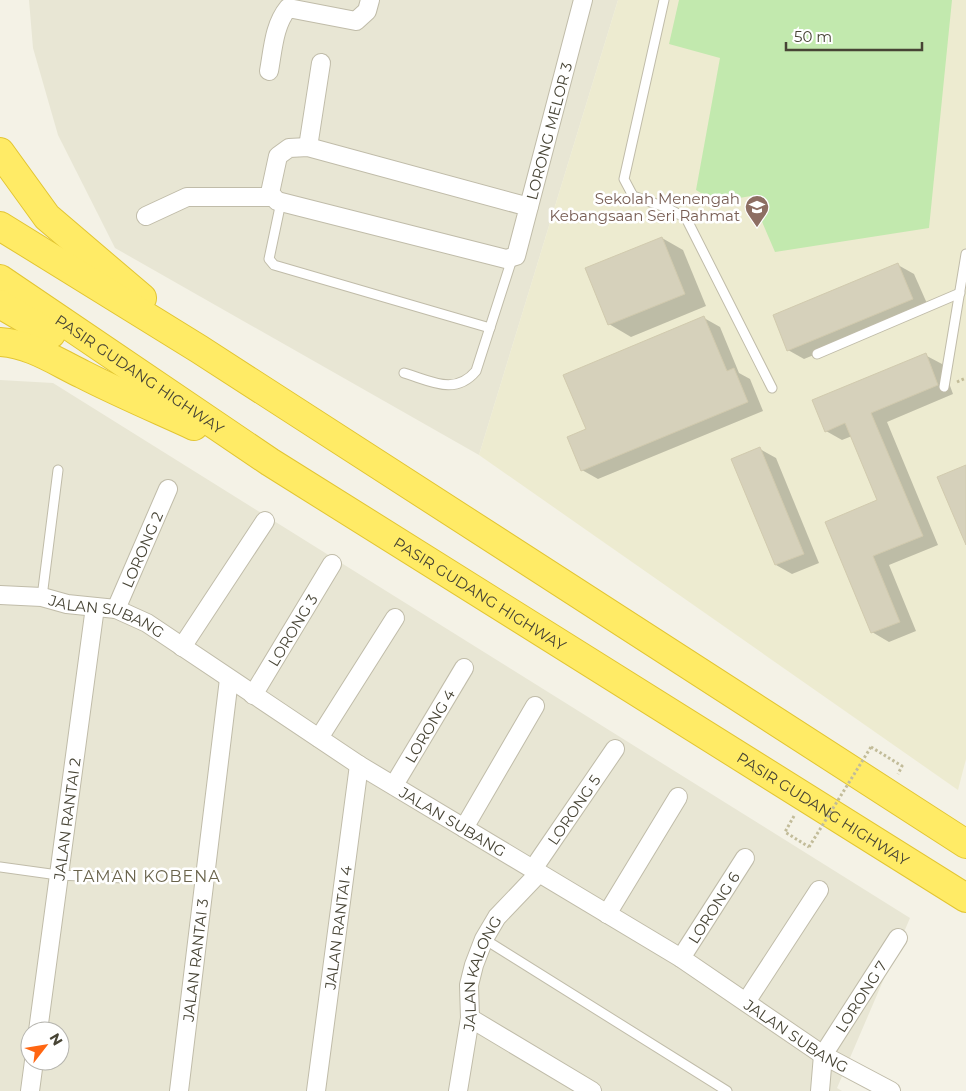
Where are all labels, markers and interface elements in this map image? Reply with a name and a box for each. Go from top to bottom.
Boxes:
scale bar [786,20,922,52]
text: 50 m [794,27,832,46]
street label: LORONG MELOR 3 [522,60,576,202]
place label: Sekolah Menengah Kebangsaan Seri Rahmat [549,189,740,225]
school or university icon: Sekolah Menengah Kebangsaan Seri Rahmat [744,194,770,228]
street label: PASIR GUDANG HIGHWAY [52,310,228,438]
street label: LORONG 2 [117,508,167,590]
street label: PASIR GUDANG HIGHWAY [390,532,570,655]
street label: JALAN SUBANG [46,590,168,642]
street label: LORONG 3 [263,590,321,669]
street label: LORONG 4 [400,686,459,766]
street label: PASIR GUDANG HIGHWAY [734,747,913,870]
street label: JALAN RANTAI 2 [49,756,84,882]
street label: LORONG 5 [543,771,604,848]
street label: JALAN SUBANG [395,782,510,861]
street label: JALAN RANTAI 4 [320,864,355,992]
district label: TAMAN KOBENA [73,867,221,886]
street label: LORONG 6 [683,868,743,947]
street label: JALAN RANTAI 3 [178,898,212,1023]
street label: JALAN KALONG [458,912,505,1033]
street label: LORONG 7 [831,957,891,1036]
street label: JALAN SUBANG [740,994,852,1076]
north arrow [20,1021,70,1071]
text: N [46,1030,67,1049]

